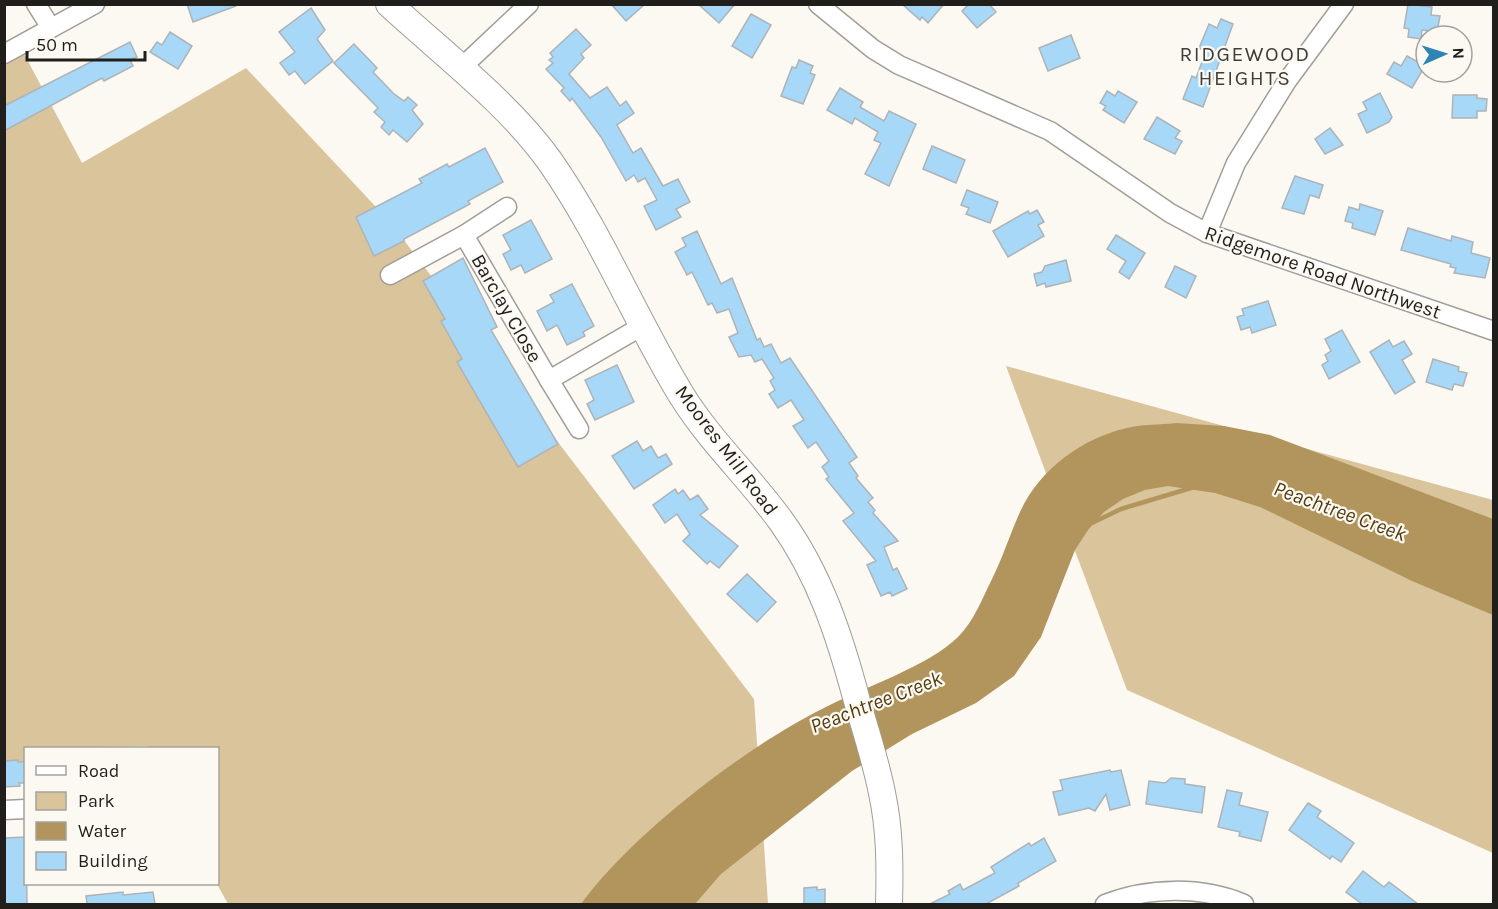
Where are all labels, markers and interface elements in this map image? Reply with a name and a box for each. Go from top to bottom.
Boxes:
scale bar [27,24,146,62]
north arrow [1414,24,1474,84]
text: 50 m [36,34,78,56]
district label: RIDGEWOOD HEIGHTS [1179,42,1311,90]
text: N [1449,47,1468,59]
street label: Ridgemore Road Northwest [1202,221,1445,324]
street label: Barclay Close [466,250,547,366]
street label: Moores Mill Road [670,381,783,520]
water label: Peachtree Creek [1271,476,1410,546]
water label: Peachtree Creek [807,666,946,738]
legend [24,747,219,885]
text: Road [78,760,119,782]
text: Park [78,790,115,812]
text: Water [78,820,126,842]
text: Building [78,850,148,872]

